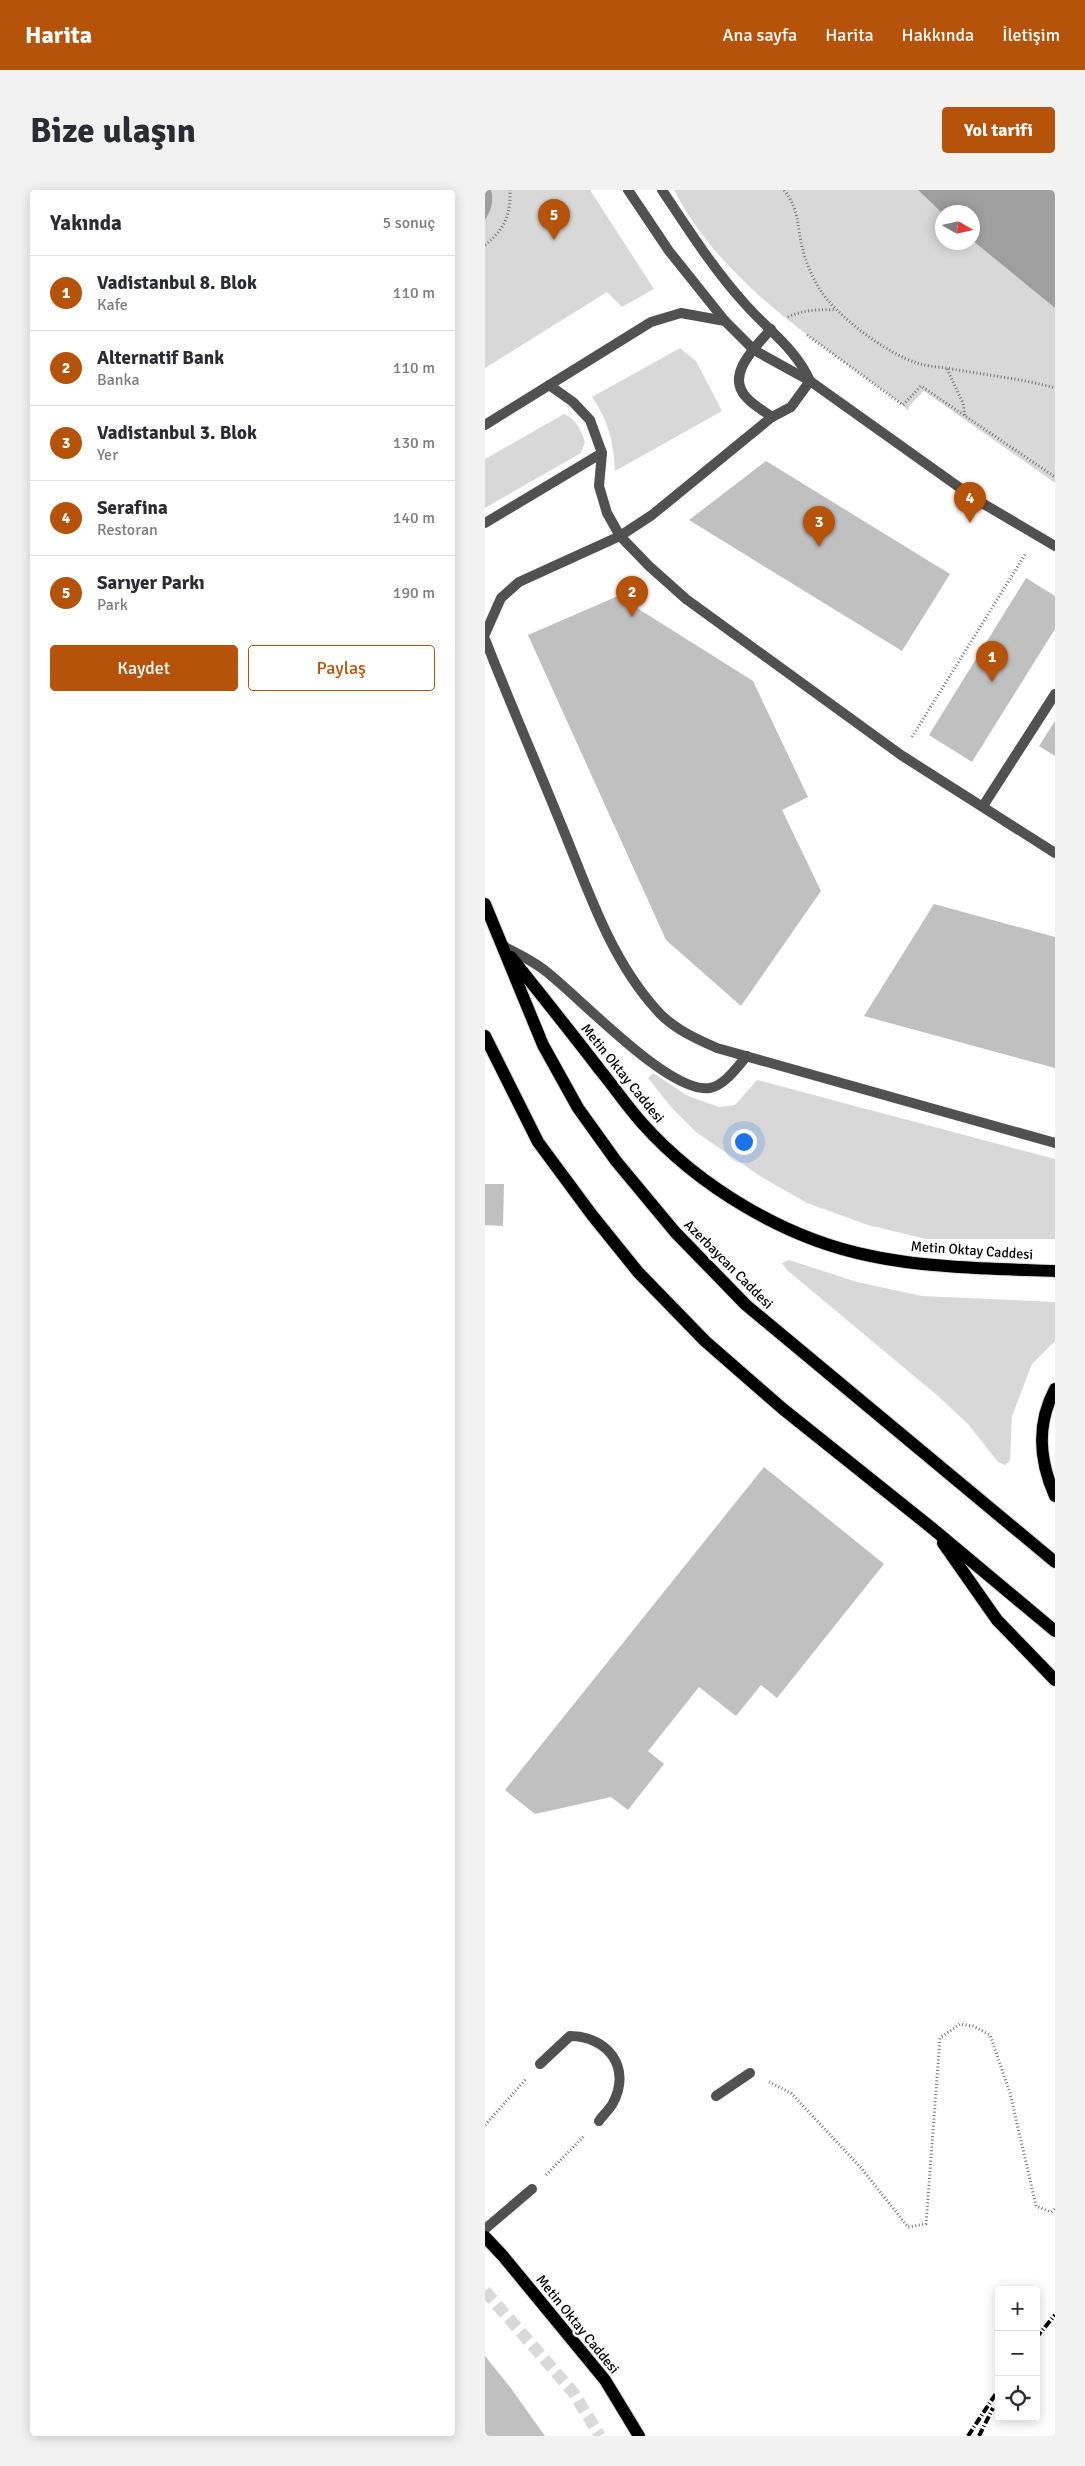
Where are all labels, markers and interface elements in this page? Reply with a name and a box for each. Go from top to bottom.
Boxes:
text: Harita [25,20,92,50]
text: Ana sayfa [723,24,797,46]
text: Harita [825,24,874,46]
text: Hakkında [902,24,974,46]
text: İletişim [1002,24,1060,46]
button: Yol tarifi [942,107,1055,153]
text: Bize ulaşın [30,109,196,152]
pin: 5 [538,199,570,240]
north arrow [935,205,980,250]
text: Yakında [50,210,122,236]
text: 5 sonuç [383,213,435,233]
text: Vadistanbul 8. Blok [97,271,257,295]
text: 1 [62,283,70,303]
text: 110 m [393,283,435,303]
text: Kafe [97,295,128,315]
text: Alternatif Bank [97,346,224,370]
text: 2 [62,358,70,378]
text: 110 m [393,358,435,378]
text: Banka [97,370,140,390]
text: Vadistanbul 3. Blok [97,421,257,445]
text: 3 [62,433,70,453]
text: 130 m [393,433,435,453]
text: Yer [97,445,118,465]
pin: 4 [954,482,986,523]
text: Serafina [97,496,168,520]
pin: 3 [803,506,835,547]
text: 4 [62,508,70,528]
text: 140 m [393,508,435,528]
text: Restoran [97,520,158,540]
text: Sarıyer Parkı [97,571,205,595]
pin: 2 [616,576,648,617]
text: 5 [62,583,70,603]
text: 190 m [393,583,435,603]
text: Park [97,595,128,615]
pin: 1 [976,641,1008,682]
button: Kaydet [50,645,238,691]
button: Paylaş [248,645,435,691]
street label: Metin Oktay Caddesi [577,1020,668,1126]
your location [731,1129,757,1155]
street label: Azerbaycan Caddesi [681,1216,777,1312]
street label: Metin Oktay Caddesi [910,1238,1034,1263]
street label: Metin Oktay Caddesi [532,2271,623,2377]
map controls [995,2286,1040,2421]
button: + [995,2286,1040,2331]
button: − [995,2331,1040,2376]
button: locate [995,2376,1040,2421]

